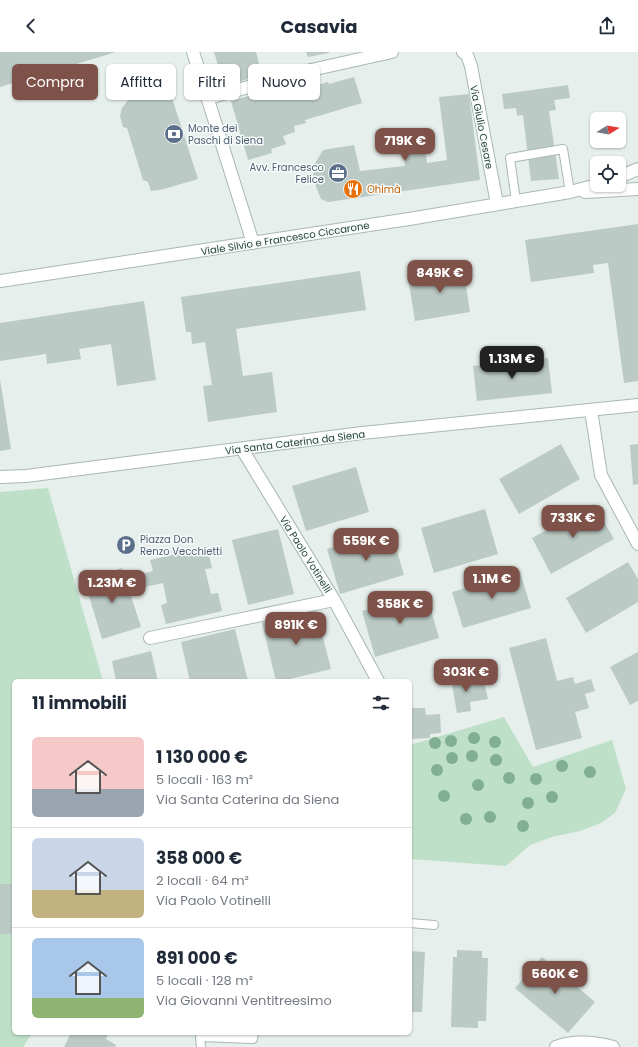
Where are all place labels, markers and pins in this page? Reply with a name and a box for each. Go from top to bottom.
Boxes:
place label: Monte dei Paschi di Siena [188,121,263,148]
bank icon: Monte dei Paschi di Siena [163,123,185,145]
pin: 719K € [372,128,438,162]
place label: Avv. Francesco Felice [249,160,324,187]
office icon: Avv. Francesco Felice [327,162,349,184]
restaurant icon: Ohimà [342,178,364,200]
place label: Ohimà [367,182,401,197]
pin: 849K € [407,260,473,294]
pin: 1.13M € [475,346,549,380]
pin: 733K € [540,505,606,539]
pin: 559K € [333,528,399,562]
place label: Piazza Don Renzo Vecchietti [140,532,222,559]
parking icon: Piazza Don Renzo Vecchietti [115,534,137,556]
pin: 1.1M € [459,566,525,600]
pin: 1.23M € [75,570,149,604]
pin: 358K € [367,591,433,625]
pin: 891K € [263,612,329,646]
pin: 303K € [433,659,499,693]
pin: 560K € [522,961,588,995]

